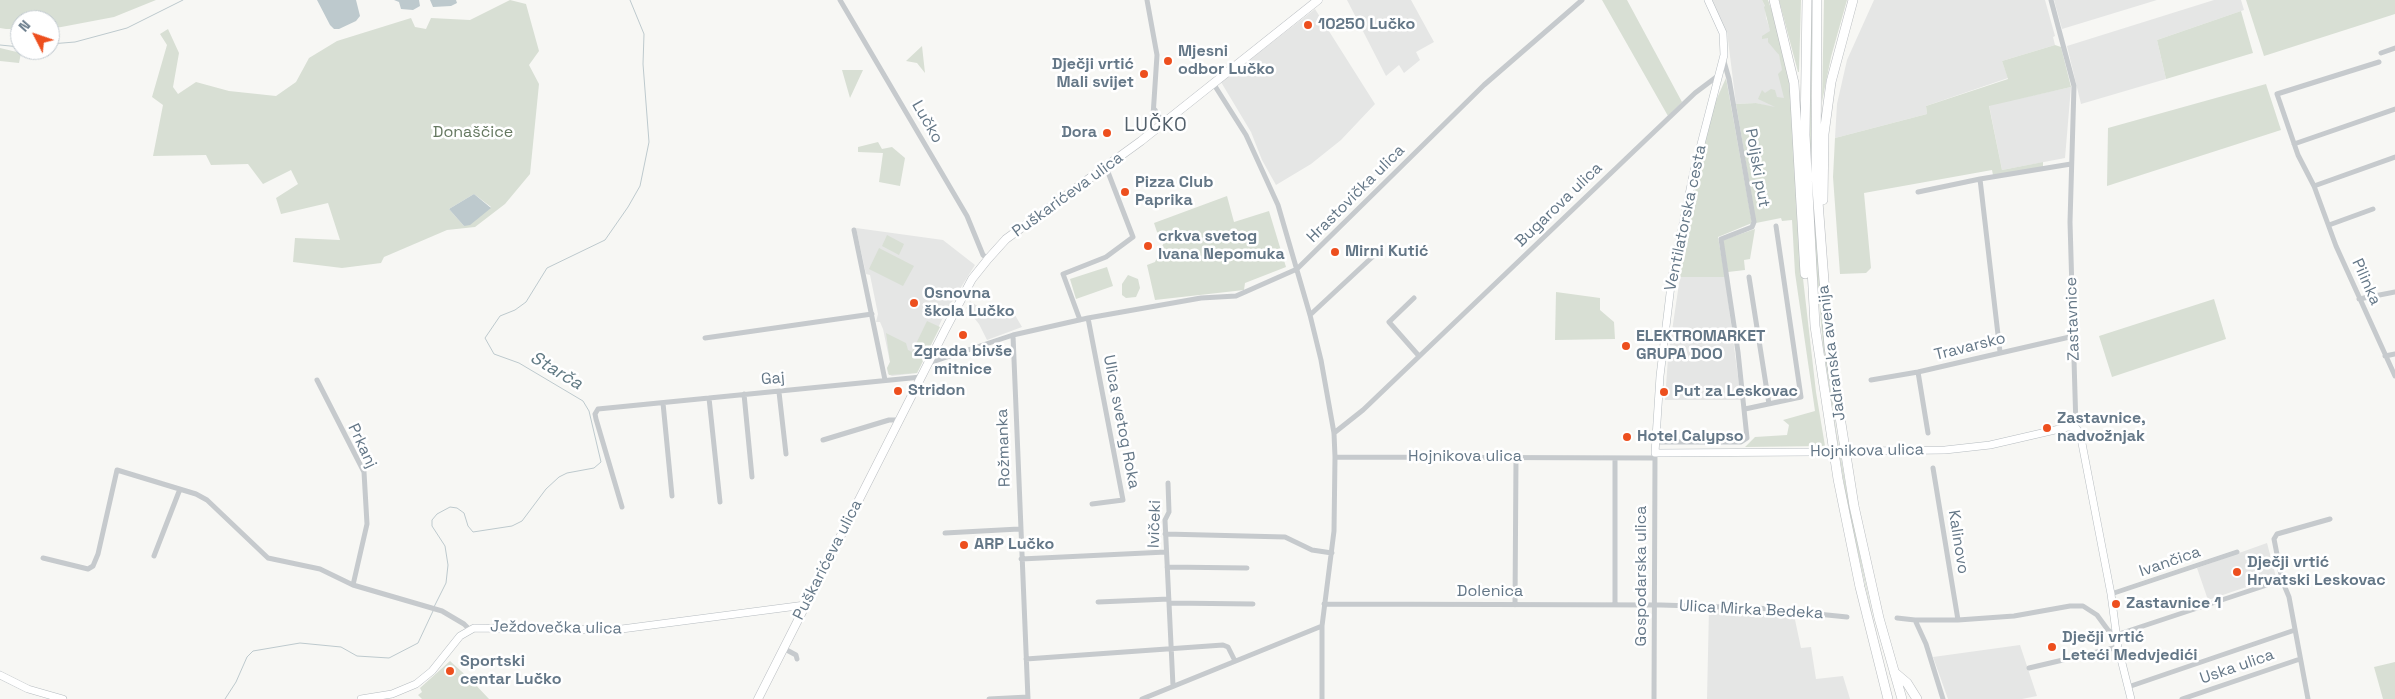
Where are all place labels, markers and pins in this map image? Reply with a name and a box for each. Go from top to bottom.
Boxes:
place label: 10250 Lučko [1318,15,1415,35]
marker: 10250 Lučko [1302,19,1314,31]
place label: Mjesni odbor Lučko [1178,42,1275,80]
place label: Dječji vrtić Mali svijet [1052,55,1134,93]
marker: Mjesni odbor Lučko [1162,55,1174,67]
marker: Dječji vrtić Mali svijet [1138,68,1150,80]
place label: Dora [1061,123,1097,143]
marker: Dora [1101,127,1113,139]
place label: Pizza Club Paprika [1135,173,1213,211]
marker: Pizza Club Paprika [1119,186,1131,198]
place label: crkva svetog Ivana Nepomuka [1158,227,1285,265]
marker: crkva svetog Ivana Nepomuka [1142,240,1154,252]
place label: Mirni Kutić [1345,242,1428,262]
marker: Mirni Kutić [1329,246,1341,258]
place label: Osnovna škola Lučko [924,284,1015,322]
marker: Osnovna škola Lučko [908,297,920,309]
place label: ELEKTROMARKET GRUPA DOO [1636,327,1765,365]
marker: Zgrada bivše mitnice [957,329,969,341]
marker: ELEKTROMARKET GRUPA DOO [1620,340,1632,352]
place label: Zgrada bivše mitnice [914,342,1012,380]
place label: Stridon [908,381,965,401]
place label: Put za Leskovac [1674,382,1798,402]
marker: Stridon [892,385,904,397]
marker: Put za Leskovac [1658,386,1670,398]
place label: Zastavnice, nadvožnjak [2057,409,2146,447]
marker: Zastavnice, nadvožnjak [2041,422,2053,434]
place label: Hotel Calypso [1637,427,1744,447]
marker: Hotel Calypso [1621,431,1633,443]
place label: ARP Lučko [974,535,1054,555]
marker: ARP Lučko [958,539,970,551]
place label: Dječji vrtić Hrvatski Leskovac [2247,553,2386,591]
marker: Dječji vrtić Hrvatski Leskovac [2231,566,2243,578]
place label: Zastavnice 1 [2126,594,2222,614]
marker: Zastavnice 1 [2110,598,2122,610]
place label: Dječji vrtić Leteći Medvjedići [2062,628,2198,666]
marker: Dječji vrtić Leteći Medvjedići [2046,641,2058,653]
place label: Sportski centar Lučko [460,652,561,690]
marker: Sportski centar Lučko [444,665,456,677]

